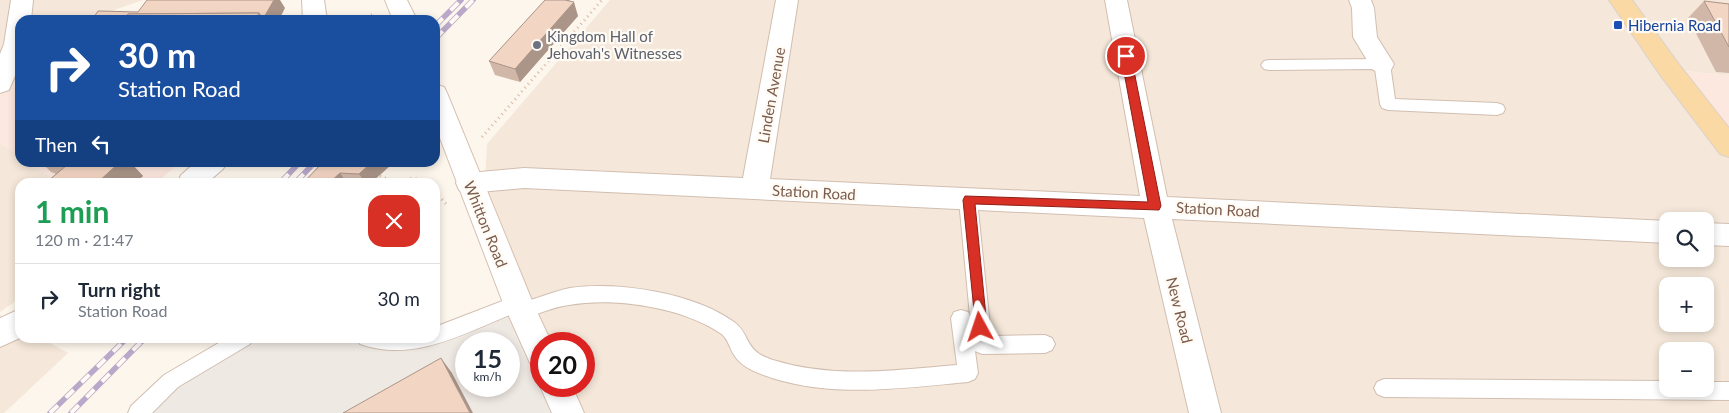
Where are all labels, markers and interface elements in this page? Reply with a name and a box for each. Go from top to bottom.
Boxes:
place label: Hibernia Road [1628,16,1721,34]
marker: Hibernia Road [1612,19,1624,31]
place label: Kingdom Hall of Jehovah's Witnesses [547,27,682,62]
text: 30 m [118,33,196,75]
icon: right [35,35,100,100]
pin [1105,35,1147,77]
marker: Kingdom Hall of Jehovah's Witnesses [531,39,543,51]
icon: arrive [1112,42,1140,70]
street label: Linden Avenue [754,45,788,145]
text: Station Road [118,75,241,102]
icon: left [87,130,115,158]
text: Then [35,133,77,156]
street label: Whitton Road [460,178,512,270]
street label: Station Road [772,181,856,203]
text: 1 min [35,193,109,229]
button: close [368,195,420,247]
street label: Station Road [1176,198,1260,220]
map controls [1659,212,1714,397]
button: search [1659,212,1714,267]
text: 120 m · 21:47 [35,230,134,249]
street label: New Road [1163,275,1197,345]
button: + [1659,277,1714,332]
text: Turn right [78,278,160,301]
icon: right [35,285,63,313]
text: 30 m [377,287,420,310]
position arrow [953,300,1005,352]
text: Station Road [78,301,167,320]
speed limit sign: 20 [530,332,595,397]
button: − [1659,342,1714,397]
text: 15 [473,343,502,373]
text: km/h [473,369,502,384]

